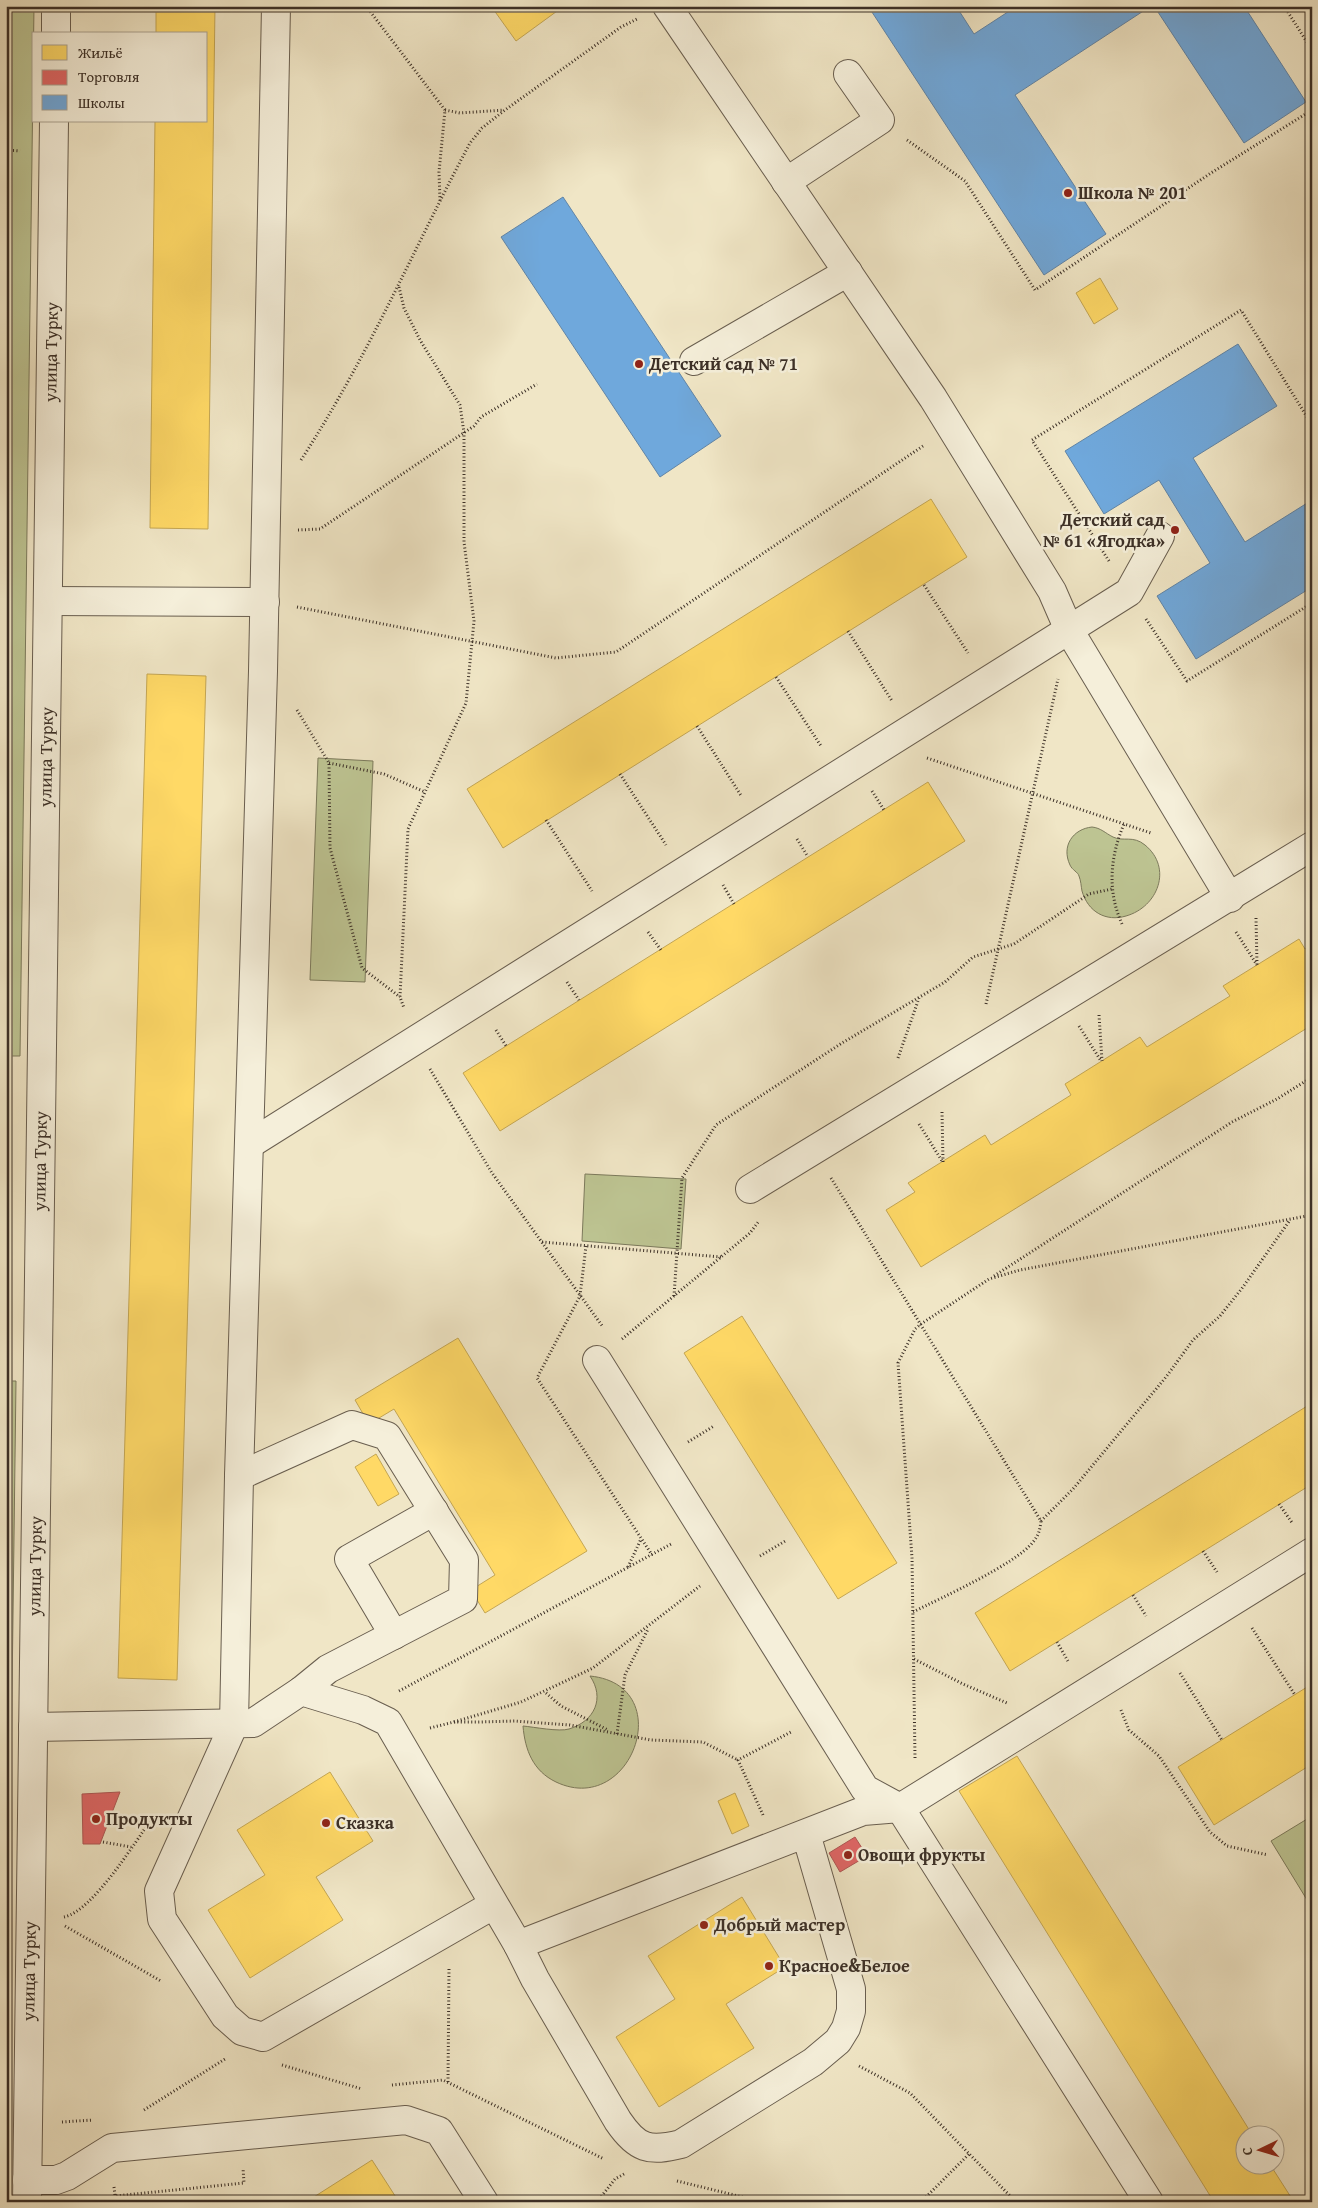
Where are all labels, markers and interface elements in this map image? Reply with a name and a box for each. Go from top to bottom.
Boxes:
legend [32,32,208,122]
text: Жильё [77,42,123,63]
text: Торговля [78,66,140,87]
text: Школы [78,92,125,113]
place label: Школа № 201 [1078,179,1187,206]
marker: Школа № 201 [1062,187,1074,199]
street label: улица Турку [36,302,65,403]
place label: Детский сад № 71 [648,350,798,377]
marker: Детский сад № 71 [633,358,645,370]
place label: Детский сад № 61 «Ягодка» [1042,506,1165,554]
marker: Детский сад № 61 «Ягодка» [1169,524,1181,536]
street label: улица Турку [31,707,60,808]
street label: улица Турку [25,1111,54,1212]
street label: улица Турку [20,1516,49,1617]
place label: Продукты [106,1805,192,1832]
place label: Сказка [336,1809,395,1836]
marker: Продукты [90,1813,102,1825]
marker: Сказка [320,1817,332,1829]
place label: Овощи фрукты [858,1841,985,1868]
marker: Овощи фрукты [842,1849,854,1861]
place label: Добрый мастер [713,1911,845,1938]
marker: Добрый мастер [698,1919,710,1931]
street label: улица Турку [14,1921,43,2022]
place label: Красное&Белое [779,1952,910,1979]
marker: Красное&Белое [763,1960,775,1972]
north arrow [1236,2126,1286,2176]
text: С [1237,2146,1257,2156]

